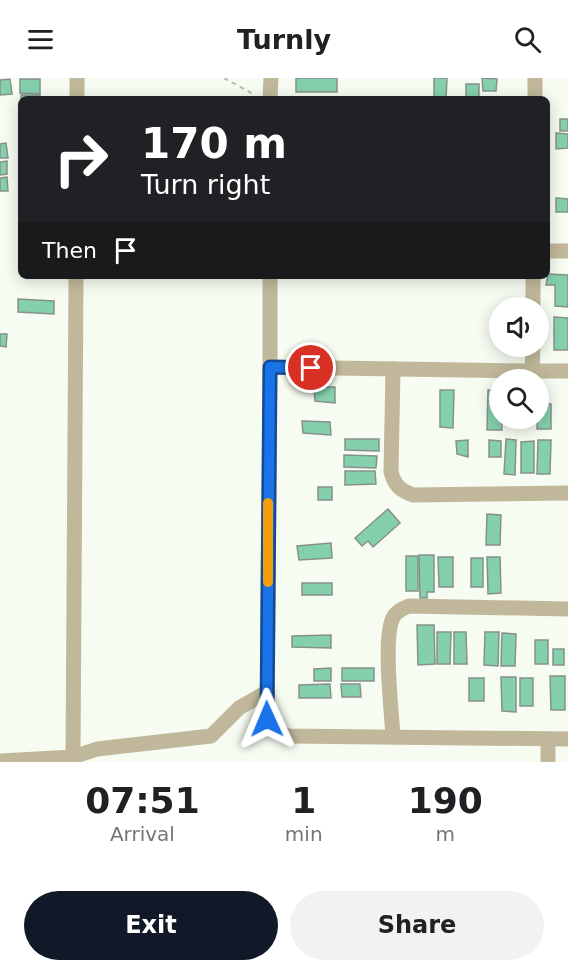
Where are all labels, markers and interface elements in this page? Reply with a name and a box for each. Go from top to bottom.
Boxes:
icon: menu [24,23,57,56]
icon: search [511,23,544,56]
text: Turnly [237,24,331,55]
text: 170 m [141,119,287,168]
icon: right [42,120,120,198]
text: Turn right [141,169,270,200]
icon: arrive [109,234,142,267]
text: Then [42,238,97,263]
map controls [489,297,549,429]
button: sound [489,297,549,357]
pin [285,342,336,393]
icon: arrive [294,351,327,384]
button: search [489,369,549,429]
position arrow [235,687,299,751]
text: 07:51 [85,780,200,821]
text: 1 [291,780,316,821]
text: 190 [408,780,483,821]
text: Arrival [110,822,175,846]
text: min [285,822,323,846]
text: m [436,822,455,846]
button: Exit [24,891,278,960]
button: Share [290,891,544,960]

